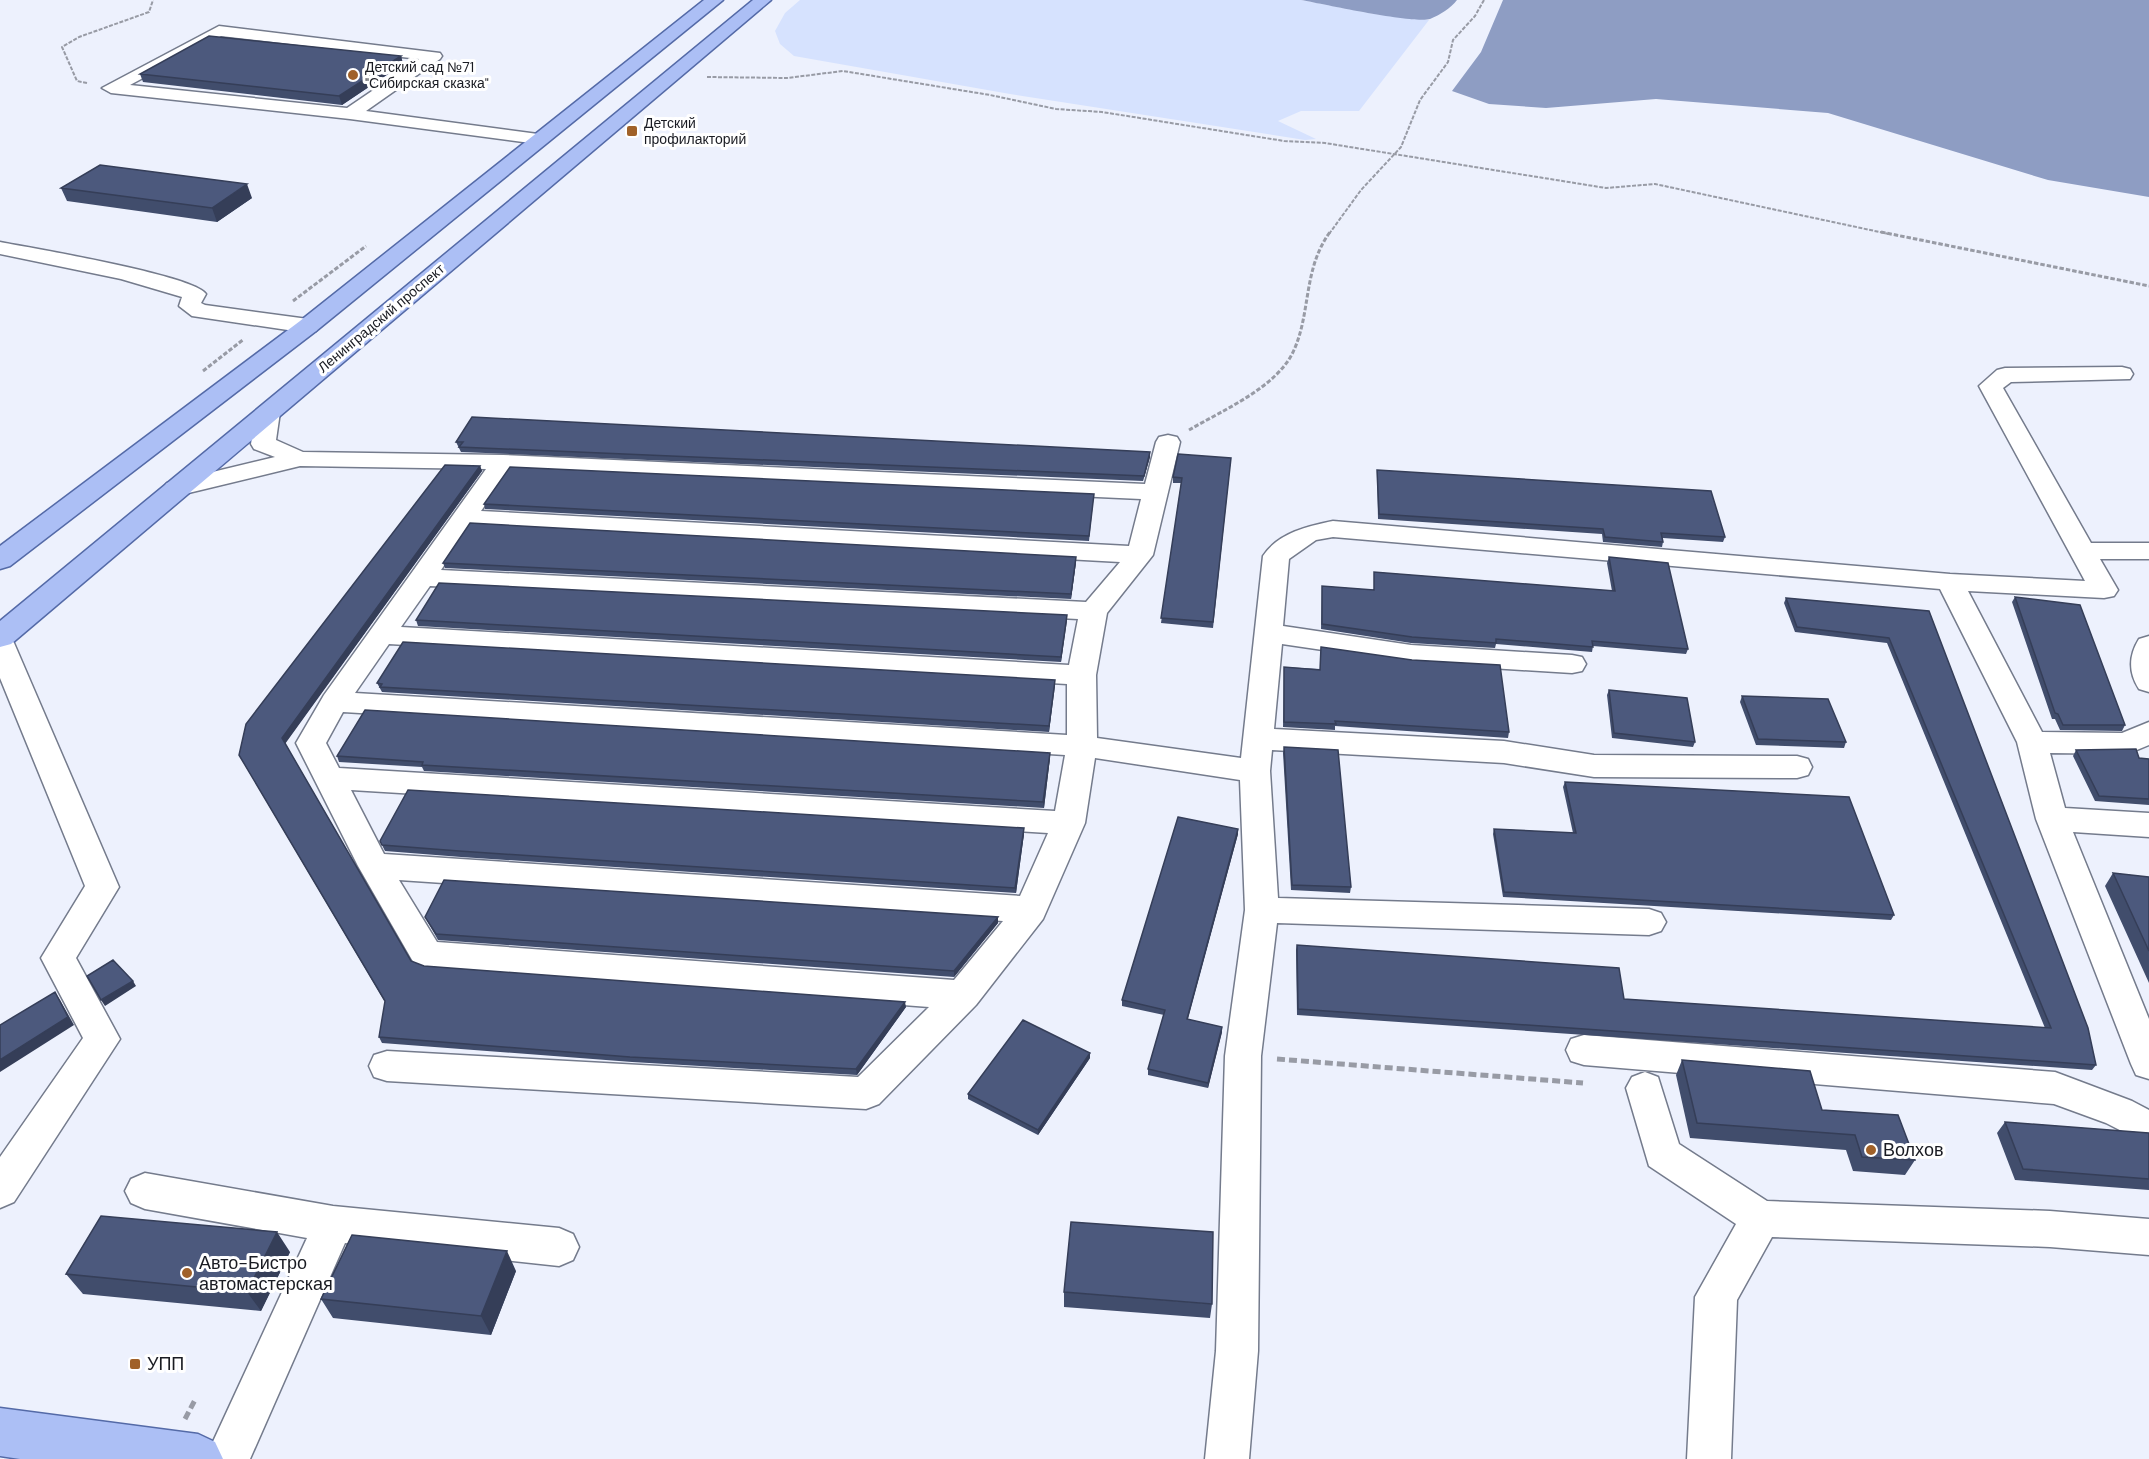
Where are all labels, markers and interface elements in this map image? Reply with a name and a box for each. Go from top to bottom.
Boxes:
place label: Детский сад №71 "Сибирская сказка" [365,58,489,92]
marker: Детский сад №71 "Сибирская сказка" [346,68,360,82]
place label: Детский профилакторий [644,114,746,148]
marker: Детский профилакторий [625,124,639,138]
street label: Ленинградский проспект [314,259,448,376]
place label: Волхов [1883,1138,1944,1162]
marker: Волхов [1864,1143,1878,1157]
place label: Авто-Бистро автомастерская [199,1251,333,1296]
marker: Авто-Бистро автомастерская [180,1266,194,1280]
place label: УПП [147,1352,184,1376]
marker: УПП [128,1357,142,1371]

